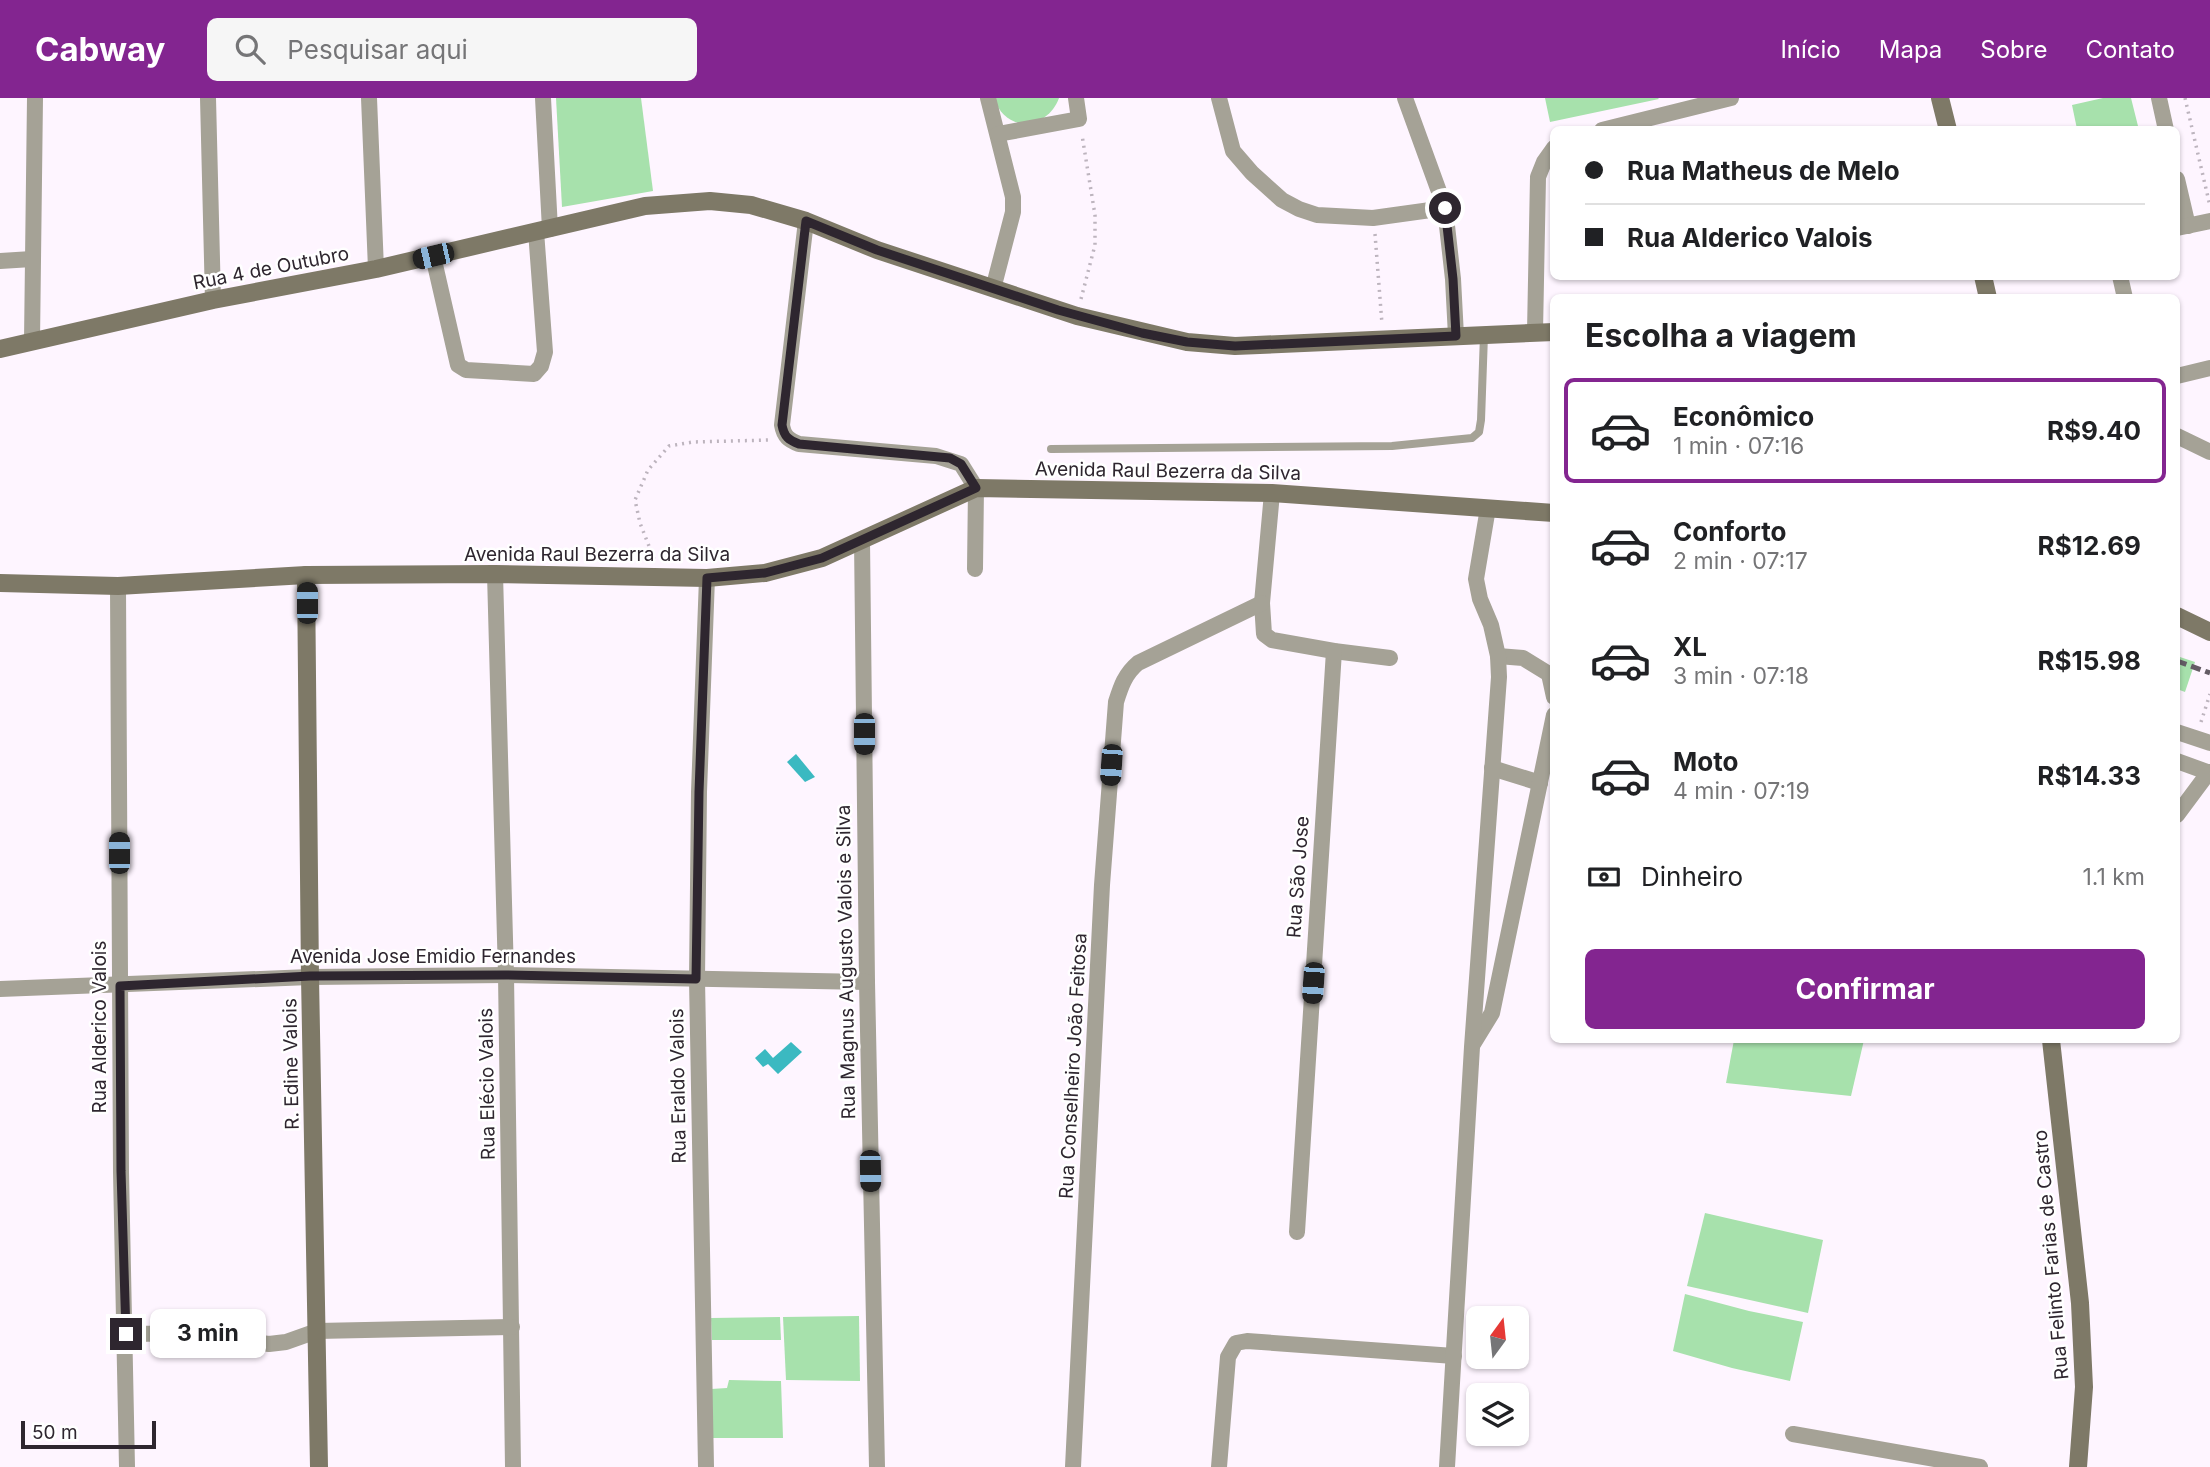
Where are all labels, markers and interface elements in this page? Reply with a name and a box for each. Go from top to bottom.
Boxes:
search box [207,18,697,81]
text: Cabway [35,29,165,69]
icon: search [231,30,269,68]
text: Pesquisar aqui [287,34,468,65]
text: Início [1780,35,1841,64]
text: Mapa [1879,35,1942,64]
text: Sobre [1980,35,2047,64]
text: Contato [2085,35,2175,64]
text: Rua Matheus de Melo [1627,155,1900,186]
route start [1429,192,1461,224]
text: Rua Alderico Valois [1627,222,1873,253]
car [411,241,456,271]
street label: Rua 4 de Outubro [191,242,351,294]
text: Escolha a viagem [1585,316,1857,355]
icon: car [1589,399,1652,462]
text: Econômico [1673,401,1814,432]
text: R$9.40 [2047,415,2141,446]
text: 1 min · 07:16 [1673,432,1804,460]
street label: Avenida Raul Bezerra da Silva [1035,457,1301,485]
icon: car [1589,514,1652,577]
text: Conforto [1673,516,1786,547]
text: R$12.69 [2038,530,2141,561]
street label: Avenida Raul Bezerra da Silva [464,543,730,566]
text: 2 min · 07:17 [1673,547,1808,575]
car [297,582,318,624]
icon: car [1589,629,1652,692]
text: XL [1673,631,1707,662]
text: R$15.98 [2038,645,2141,676]
text: 3 min · 07:18 [1673,662,1809,690]
car [854,713,875,755]
car [1100,743,1123,787]
icon: car [1589,744,1652,807]
text: Moto [1673,746,1738,777]
text: R$14.33 [2037,760,2141,791]
text: 4 min · 07:19 [1673,777,1810,805]
street label: Rua Magnus Augusto Valois e Silva [832,804,860,1120]
street label: Rua São Jose [1282,815,1314,939]
car [109,832,130,874]
icon: cash [1585,858,1623,896]
text: Dinheiro [1641,861,1743,892]
text: 1.1 km [2082,863,2145,891]
street label: Rua Conselheiro João Feitosa [1055,932,1091,1200]
street label: Rua Alderico Valois [88,941,111,1113]
street label: Avenida Jose Emidio Fernandes [290,945,576,968]
button: Confirmar [1585,949,2145,1029]
car [1302,961,1325,1005]
street label: R. Edine Valois [278,998,304,1130]
street label: Rua Elécio Valois [474,1008,500,1160]
street label: Rua Eraldo Valois [665,1008,691,1164]
street label: Rua Felinto Farias de Castro [2029,1129,2073,1381]
car [860,1150,881,1192]
north arrow [1466,1306,1530,1368]
map controls [1466,1306,1529,1446]
callout: 3 min [150,1310,266,1358]
route end [110,1318,142,1350]
text: 3 min [177,1319,239,1347]
button: layers [1466,1383,1529,1446]
scale bar [21,1418,156,1450]
text: 50 m [32,1421,78,1444]

